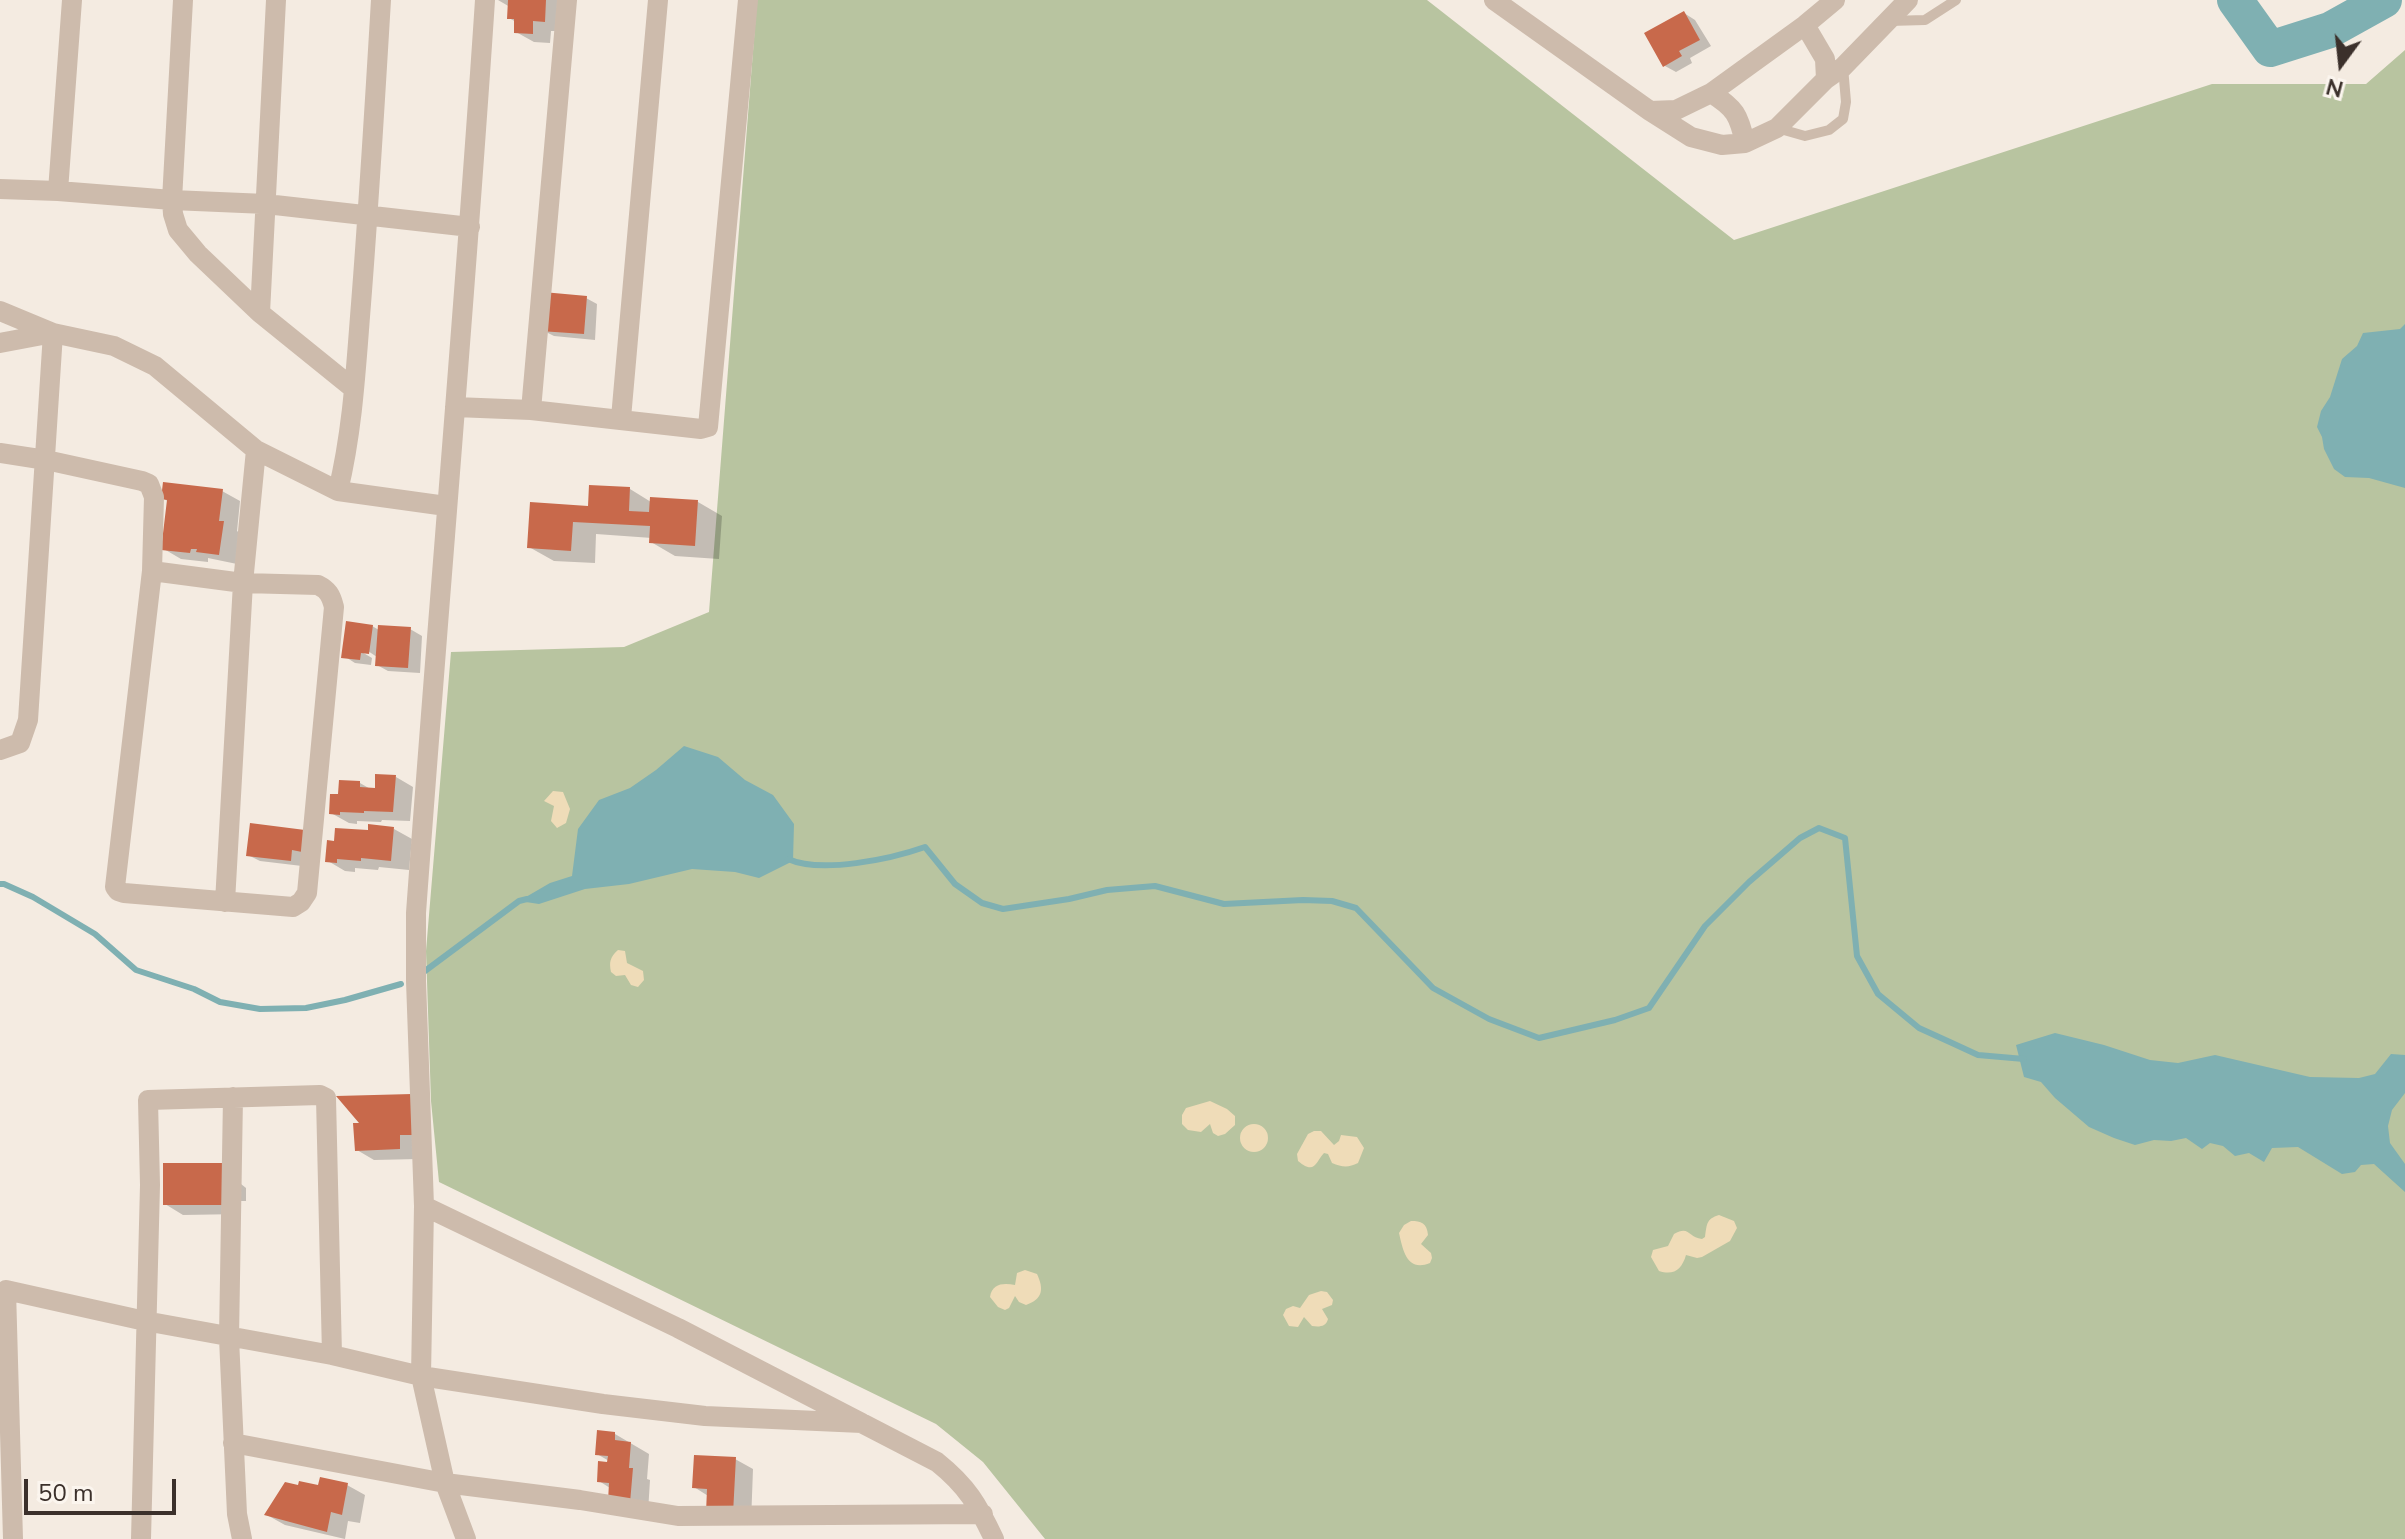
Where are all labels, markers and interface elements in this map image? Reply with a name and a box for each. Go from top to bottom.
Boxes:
north arrow [2301,24,2381,104]
text: N [2323,71,2347,104]
scale bar [28,1463,180,1513]
text: 50 m [38,1477,94,1509]

